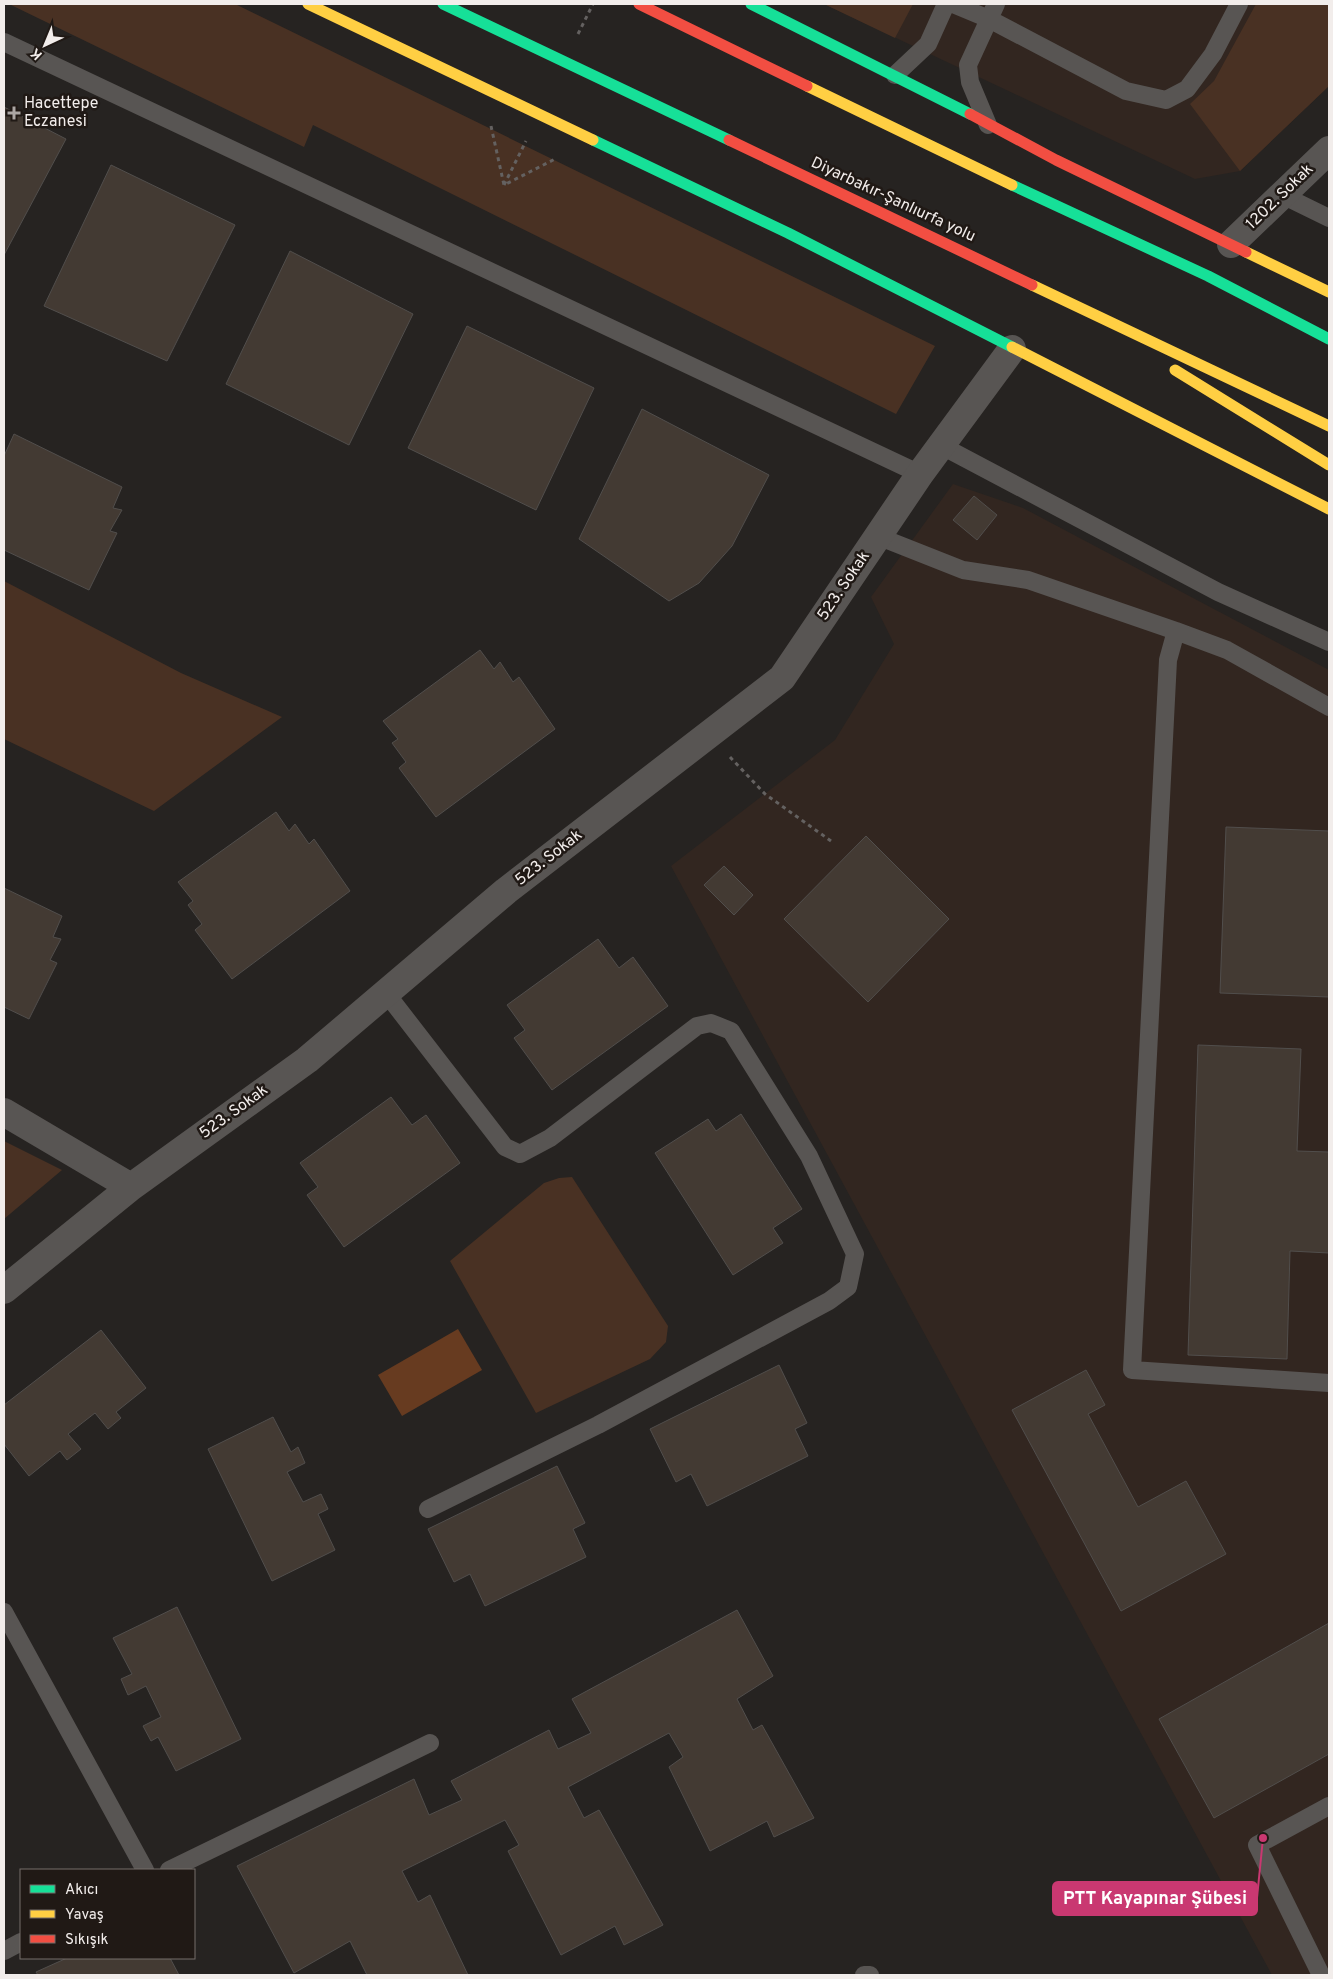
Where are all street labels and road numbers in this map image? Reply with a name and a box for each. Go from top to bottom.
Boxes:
street label: Diyarbakır-Şanlıurfa yolu [808,153,978,247]
street label: 1202. Sokak [1242,160,1318,234]
street label: 523. Sokak [813,547,875,625]
street label: 523. Sokak [511,826,587,890]
street label: 523. Sokak [196,1080,272,1144]

